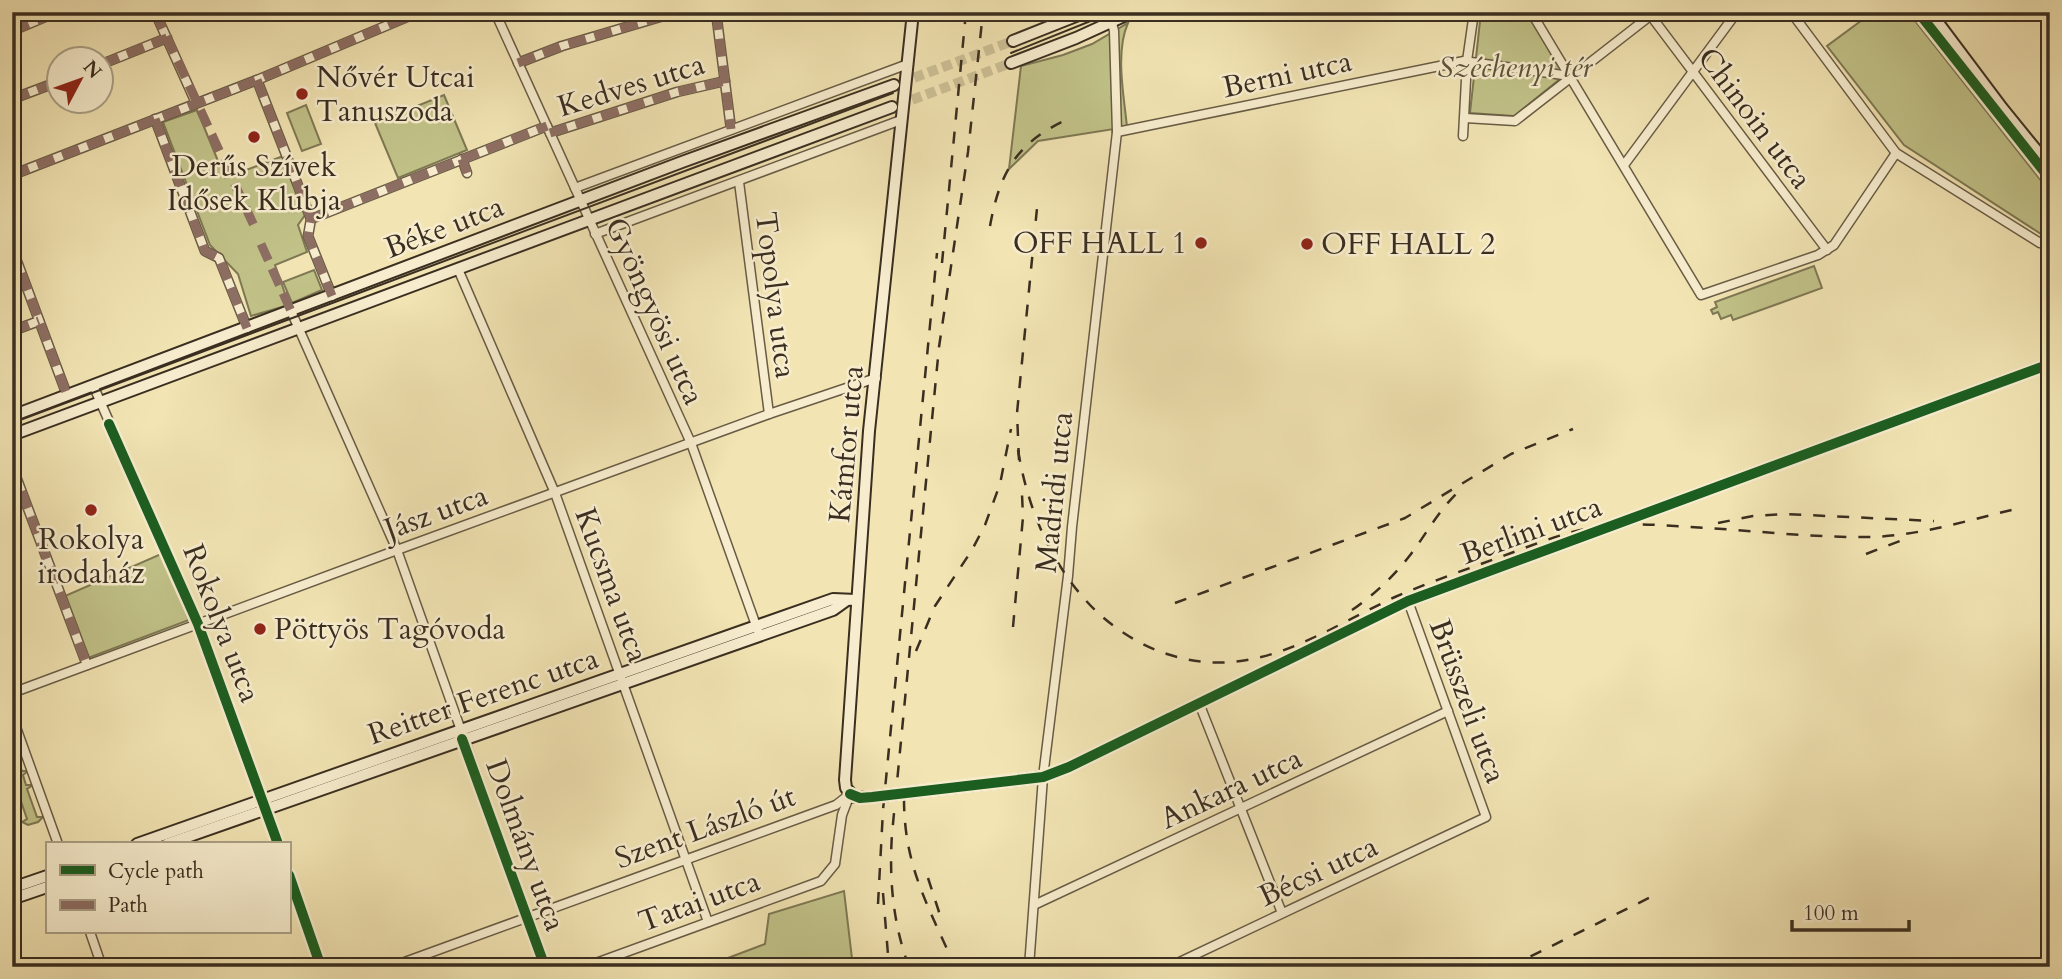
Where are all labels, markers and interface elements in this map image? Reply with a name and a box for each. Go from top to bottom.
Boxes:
street label: Chinoin utca [1688,39,1821,197]
street label: Berni utca [1219,41,1356,108]
street label: Kedves utca [553,44,710,127]
north arrow [46,46,116,116]
park label: Széchenyi tér [1438,47,1594,88]
text: N [77,55,108,85]
place label: Nővér Utcai Tanuszoda [316,57,475,132]
marker: Nővér Utcai Tanuszoda [294,86,310,102]
marker: Derűs Szívek Idősek Klubja [246,129,262,145]
place label: Derűs Szívek Idősek Klubja [167,146,341,221]
street label: Béke utca [379,186,510,269]
street label: Topolya utca [745,209,806,381]
street label: Gyöngyösi utca [595,211,714,411]
place label: OFF HALL 1 [1013,223,1187,264]
place label: OFF HALL 2 [1321,224,1495,265]
marker: OFF HALL 1 [1193,235,1209,251]
marker: OFF HALL 2 [1299,236,1315,252]
street label: Kámfor utca [819,364,874,524]
street label: Madridi utca [1026,410,1083,575]
street label: Jász utca [375,475,494,551]
street label: Berlini utca [1455,486,1607,575]
marker: Rokolya irodaház [83,502,99,518]
street label: Kucsma utca [565,502,658,668]
place label: Rokolya irodaház [37,519,145,594]
street label: Rokolya utca [173,538,270,708]
place label: Pöttyös Tagóvoda [274,609,505,650]
street label: Brüsszeli utca [1419,614,1516,789]
marker: Pöttyös Tagóvoda [252,621,268,637]
street label: Reitter Ferenc utca [363,638,604,755]
street label: Ankara utca [1154,738,1309,839]
street label: Dolmány utca [475,754,576,937]
street label: Szent László út [609,776,801,879]
street label: Bécsi utca [1252,826,1384,917]
legend [46,842,290,934]
text: Cycle path [108,857,204,886]
street label: Tatai utca [633,861,766,942]
scale bar [1792,888,1910,932]
text: Path [108,891,148,920]
text: 100 m [1803,899,1859,928]

